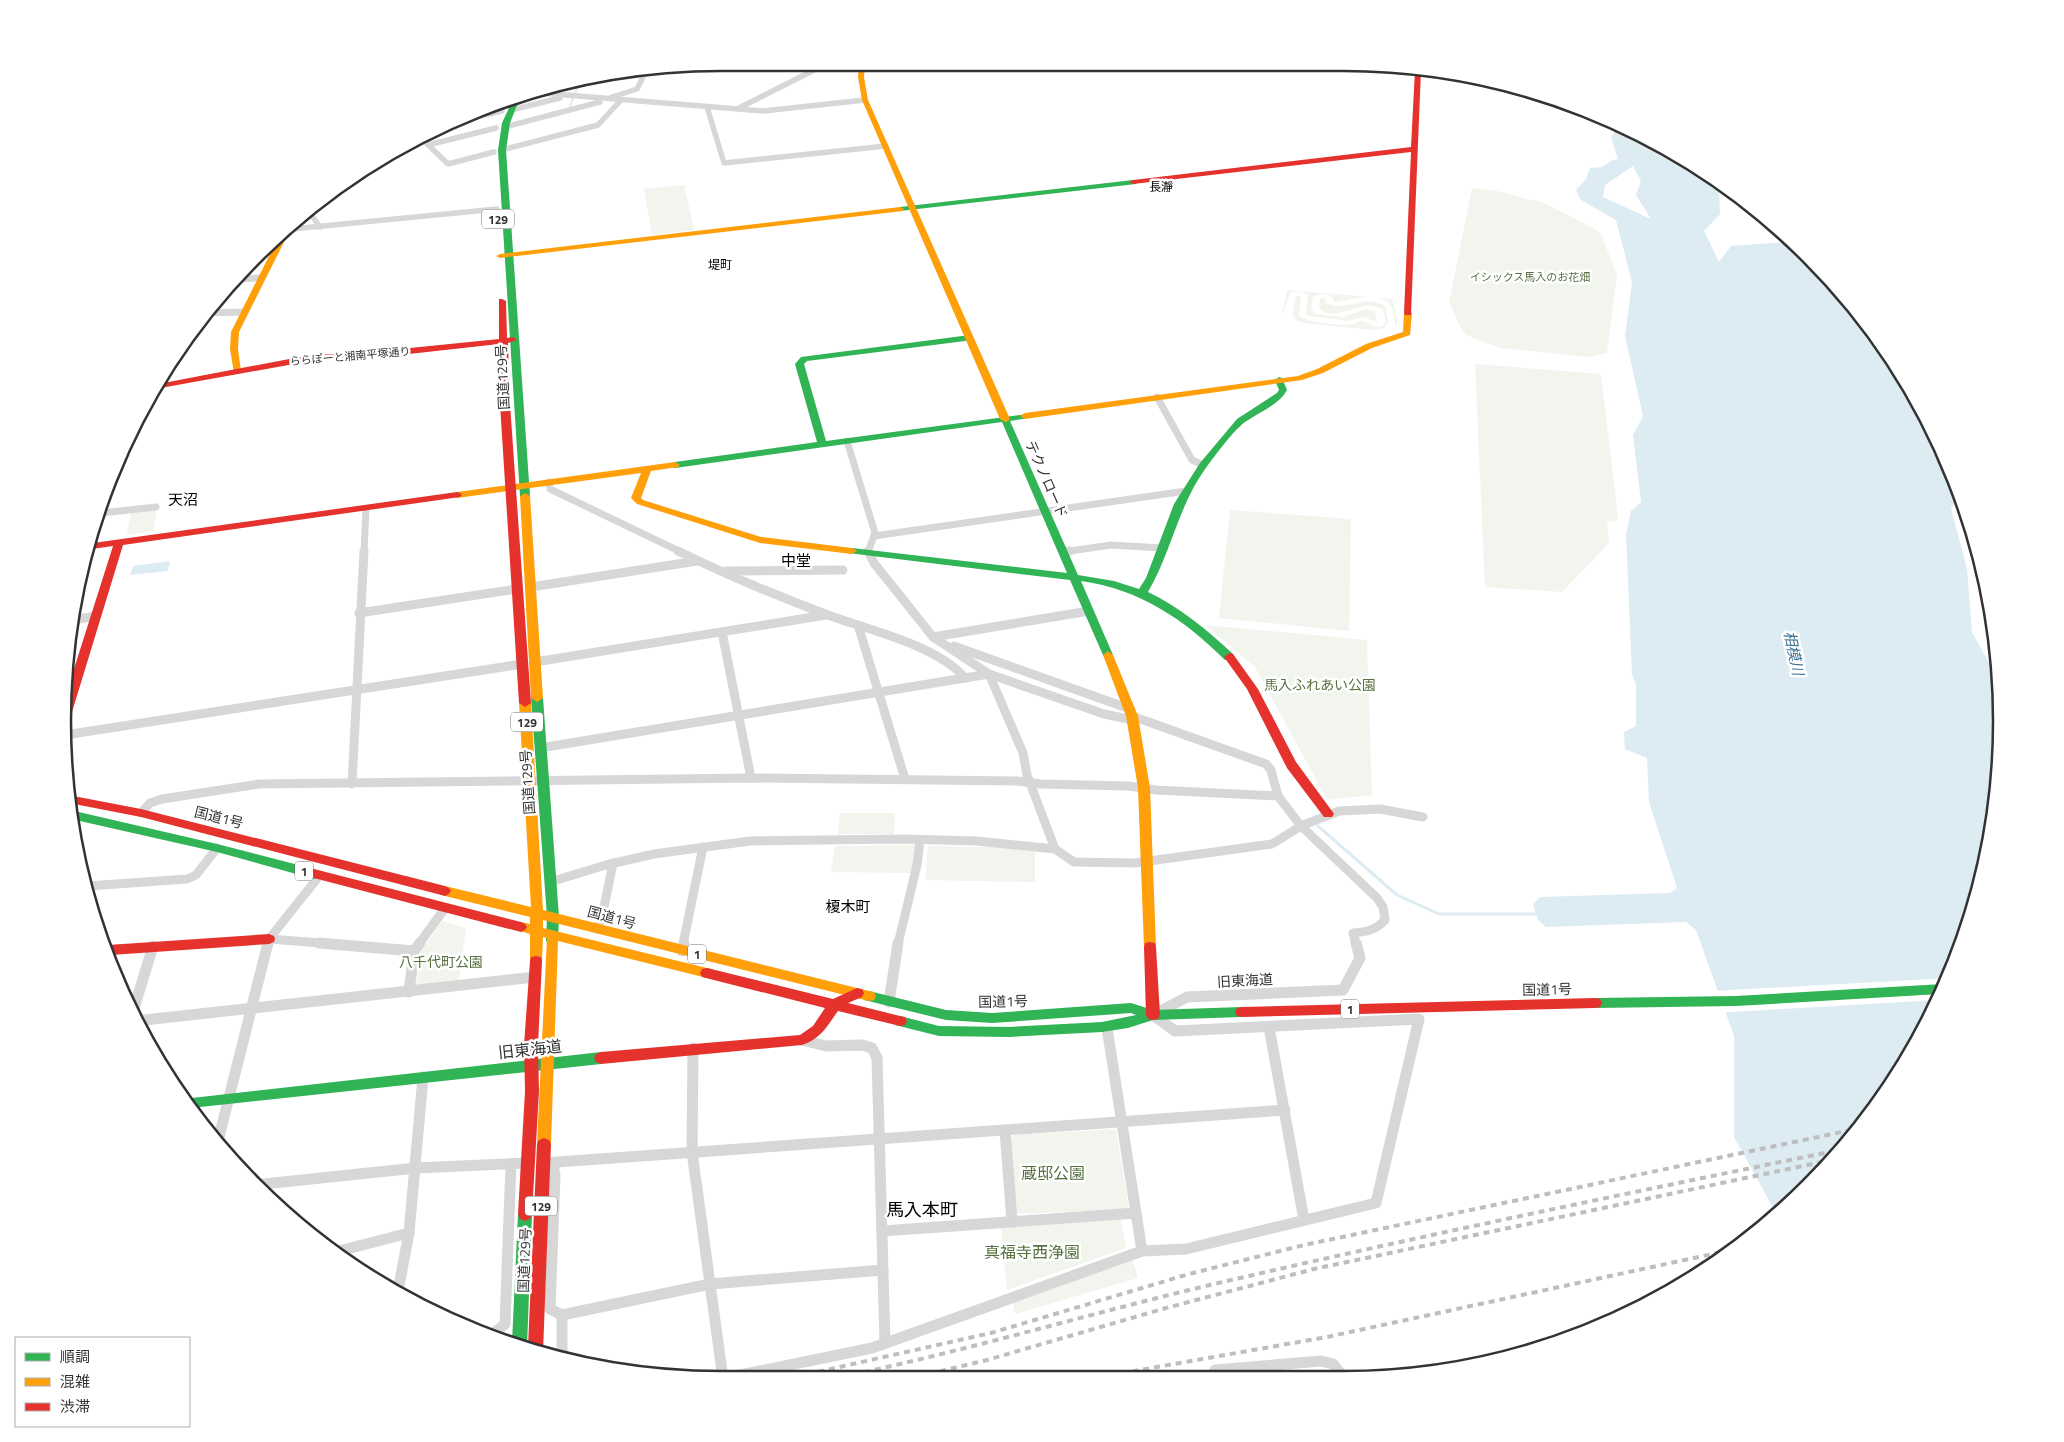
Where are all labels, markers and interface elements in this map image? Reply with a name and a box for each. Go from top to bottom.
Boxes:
district label: 長瀞 [1149,177,1173,196]
road number: 129 [482,210,514,228]
district label: 堤町 [708,255,732,274]
park label: イシックス馬入のお花畑 [1470,269,1590,285]
street label: ららぽーと湘南平塚通り [289,343,411,369]
street label: 国道129号 [490,344,514,410]
street label: テクノロード [1020,437,1074,521]
district label: 天沼 [168,488,198,511]
district label: 中堂 [781,549,811,572]
water label: 相模川 [1778,629,1810,679]
park label: 馬入ふれあい公園 [1264,674,1376,695]
road number: 129 [511,712,543,732]
street label: 国道129号 [514,749,540,815]
street label: 国道1号 [192,801,246,833]
road number: 1 [295,861,313,880]
district label: 榎木町 [825,895,871,918]
street label: 国道1号 [585,900,639,934]
road number: 1 [688,944,706,964]
park label: 八千代町公園 [399,951,483,972]
street label: 旧東海道 [1216,968,1274,992]
street label: 国道1号 [1522,978,1572,1000]
street label: 国道1号 [978,990,1028,1012]
road number: 1 [1341,1000,1359,1019]
street label: 旧東海道 [497,1034,563,1064]
park label: 蔵邸公園 [1021,1161,1085,1185]
road number: 129 [525,1196,557,1216]
district label: 馬入本町 [886,1196,958,1223]
street label: 国道129号 [512,1227,536,1293]
park label: 真福寺西浄園 [984,1240,1080,1264]
legend [15,1337,190,1427]
text: 順調 [60,1345,90,1368]
text: 混雑 [60,1370,90,1393]
text: 渋滞 [60,1395,90,1418]

